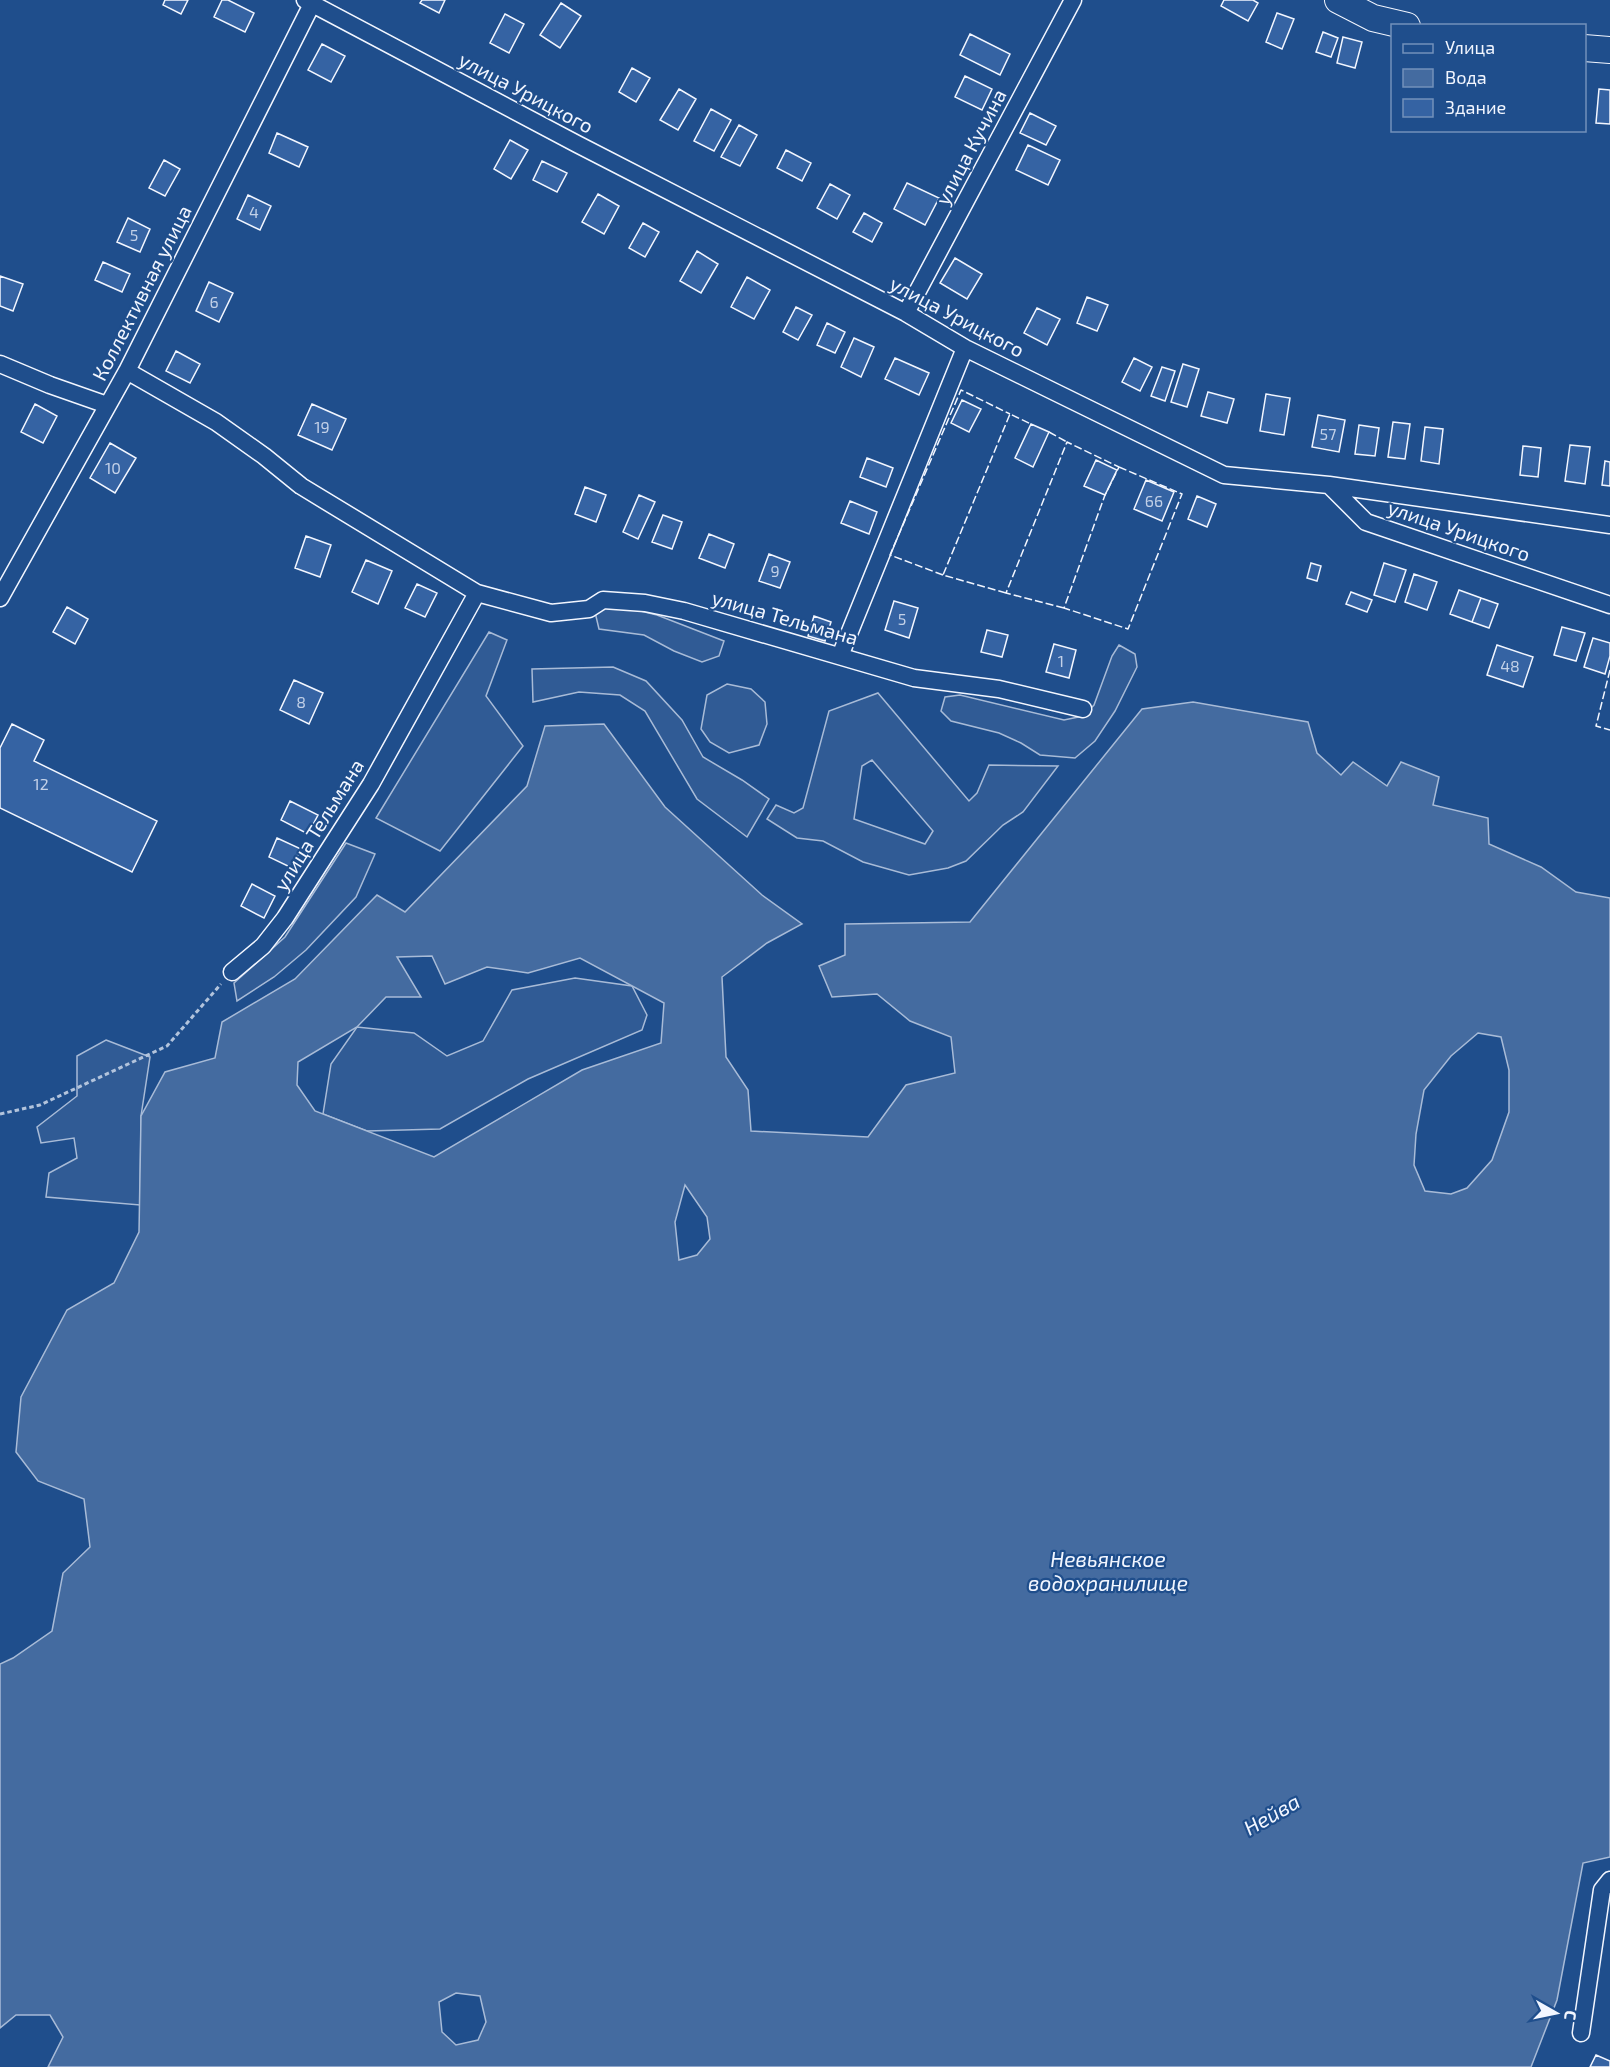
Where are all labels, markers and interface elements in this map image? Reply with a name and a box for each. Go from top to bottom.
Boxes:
legend [1391,24,1586,132]
text: Улица [1445,36,1495,58]
street label: улица Урицкого [455,47,598,139]
text: Вода [1445,66,1487,88]
street label: улица Кучина [930,84,1012,209]
text: Здание [1445,96,1506,118]
street label: Коллективная улица [86,201,197,385]
house number: 4 [249,202,259,221]
house number: 5 [130,225,138,244]
street label: улица Урицкого [886,271,1029,363]
house number: 6 [209,292,219,311]
house number: 19 [314,417,330,436]
house number: 57 [1320,424,1336,443]
house number: 10 [105,458,121,477]
house number: 66 [1145,491,1163,510]
street label: улица Урицкого [1385,494,1534,567]
house number: 9 [770,561,780,580]
street label: улица Тельмана [709,585,861,650]
house number: 5 [898,609,906,628]
house number: 1 [1058,651,1064,670]
house number: 48 [1500,656,1520,675]
house number: 8 [296,692,306,711]
street label: улица Тельмана [268,754,369,895]
house number: 12 [33,774,49,793]
water label: Невьянское водохранилище [1028,1546,1188,1595]
water label: Нейва [1239,1788,1304,1840]
north arrow [1526,1983,1586,2043]
text: С [1561,2009,1581,2022]

